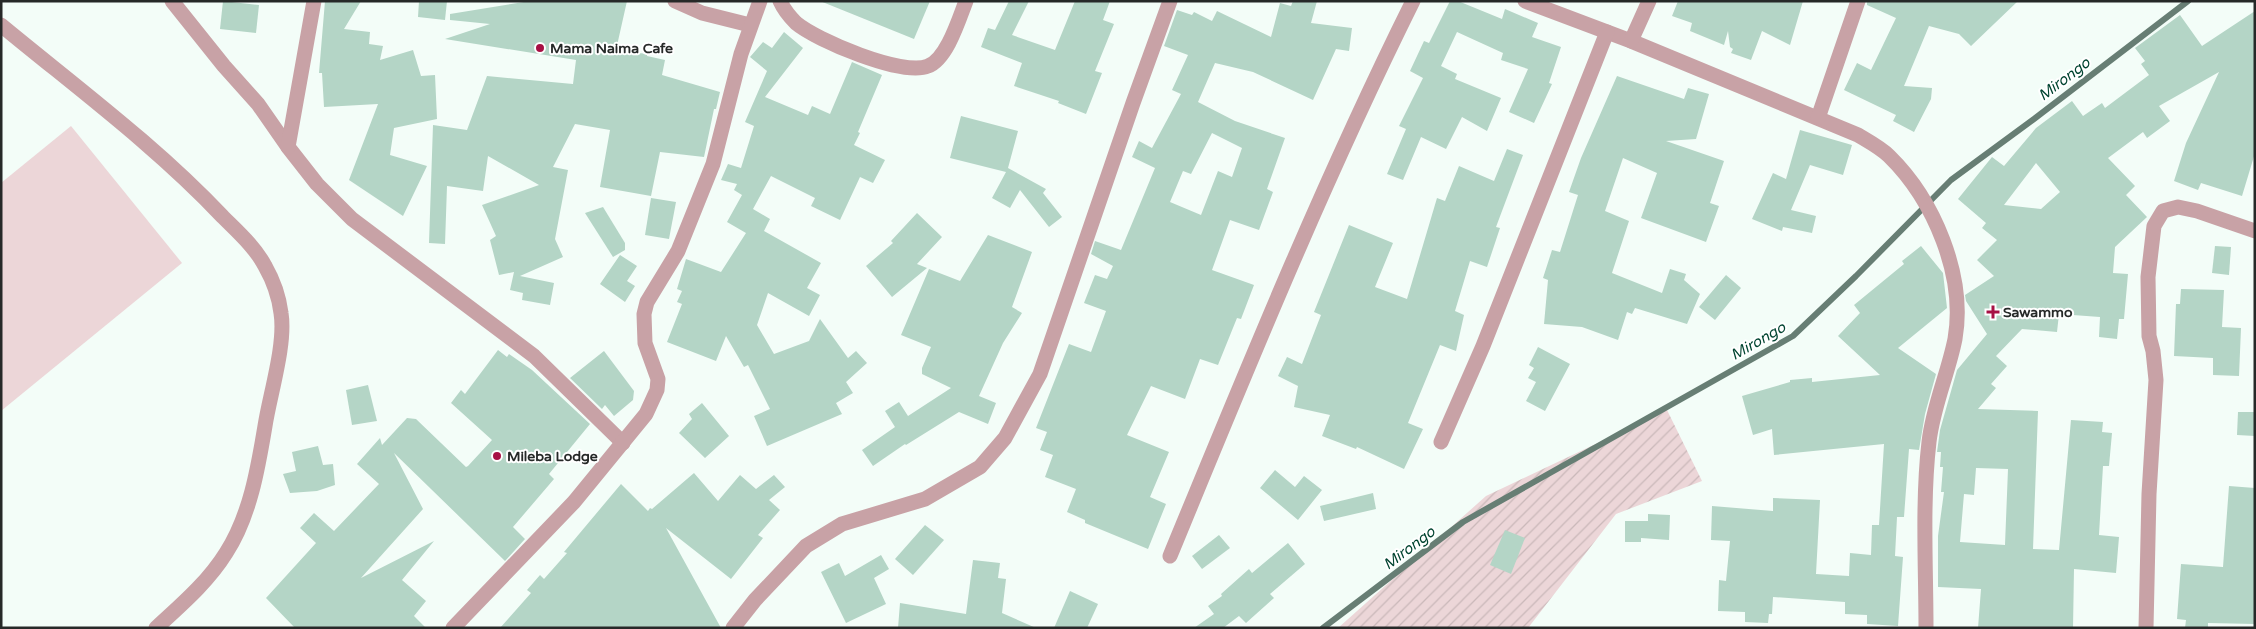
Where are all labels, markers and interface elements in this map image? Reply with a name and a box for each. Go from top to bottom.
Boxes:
place label: Mama Naima Cafe [550,40,673,57]
marker: Mama Naima Cafe [534,42,546,54]
water label: Mirongo [2034,53,2094,104]
place label: Sawammo [2003,304,2073,321]
marker: Sawammo [1987,306,1999,318]
water label: Mirongo [1727,318,1789,364]
place label: Mileba Lodge [507,448,598,465]
marker: Mileba Lodge [491,450,503,462]
water label: Mirongo [1379,522,1439,573]

